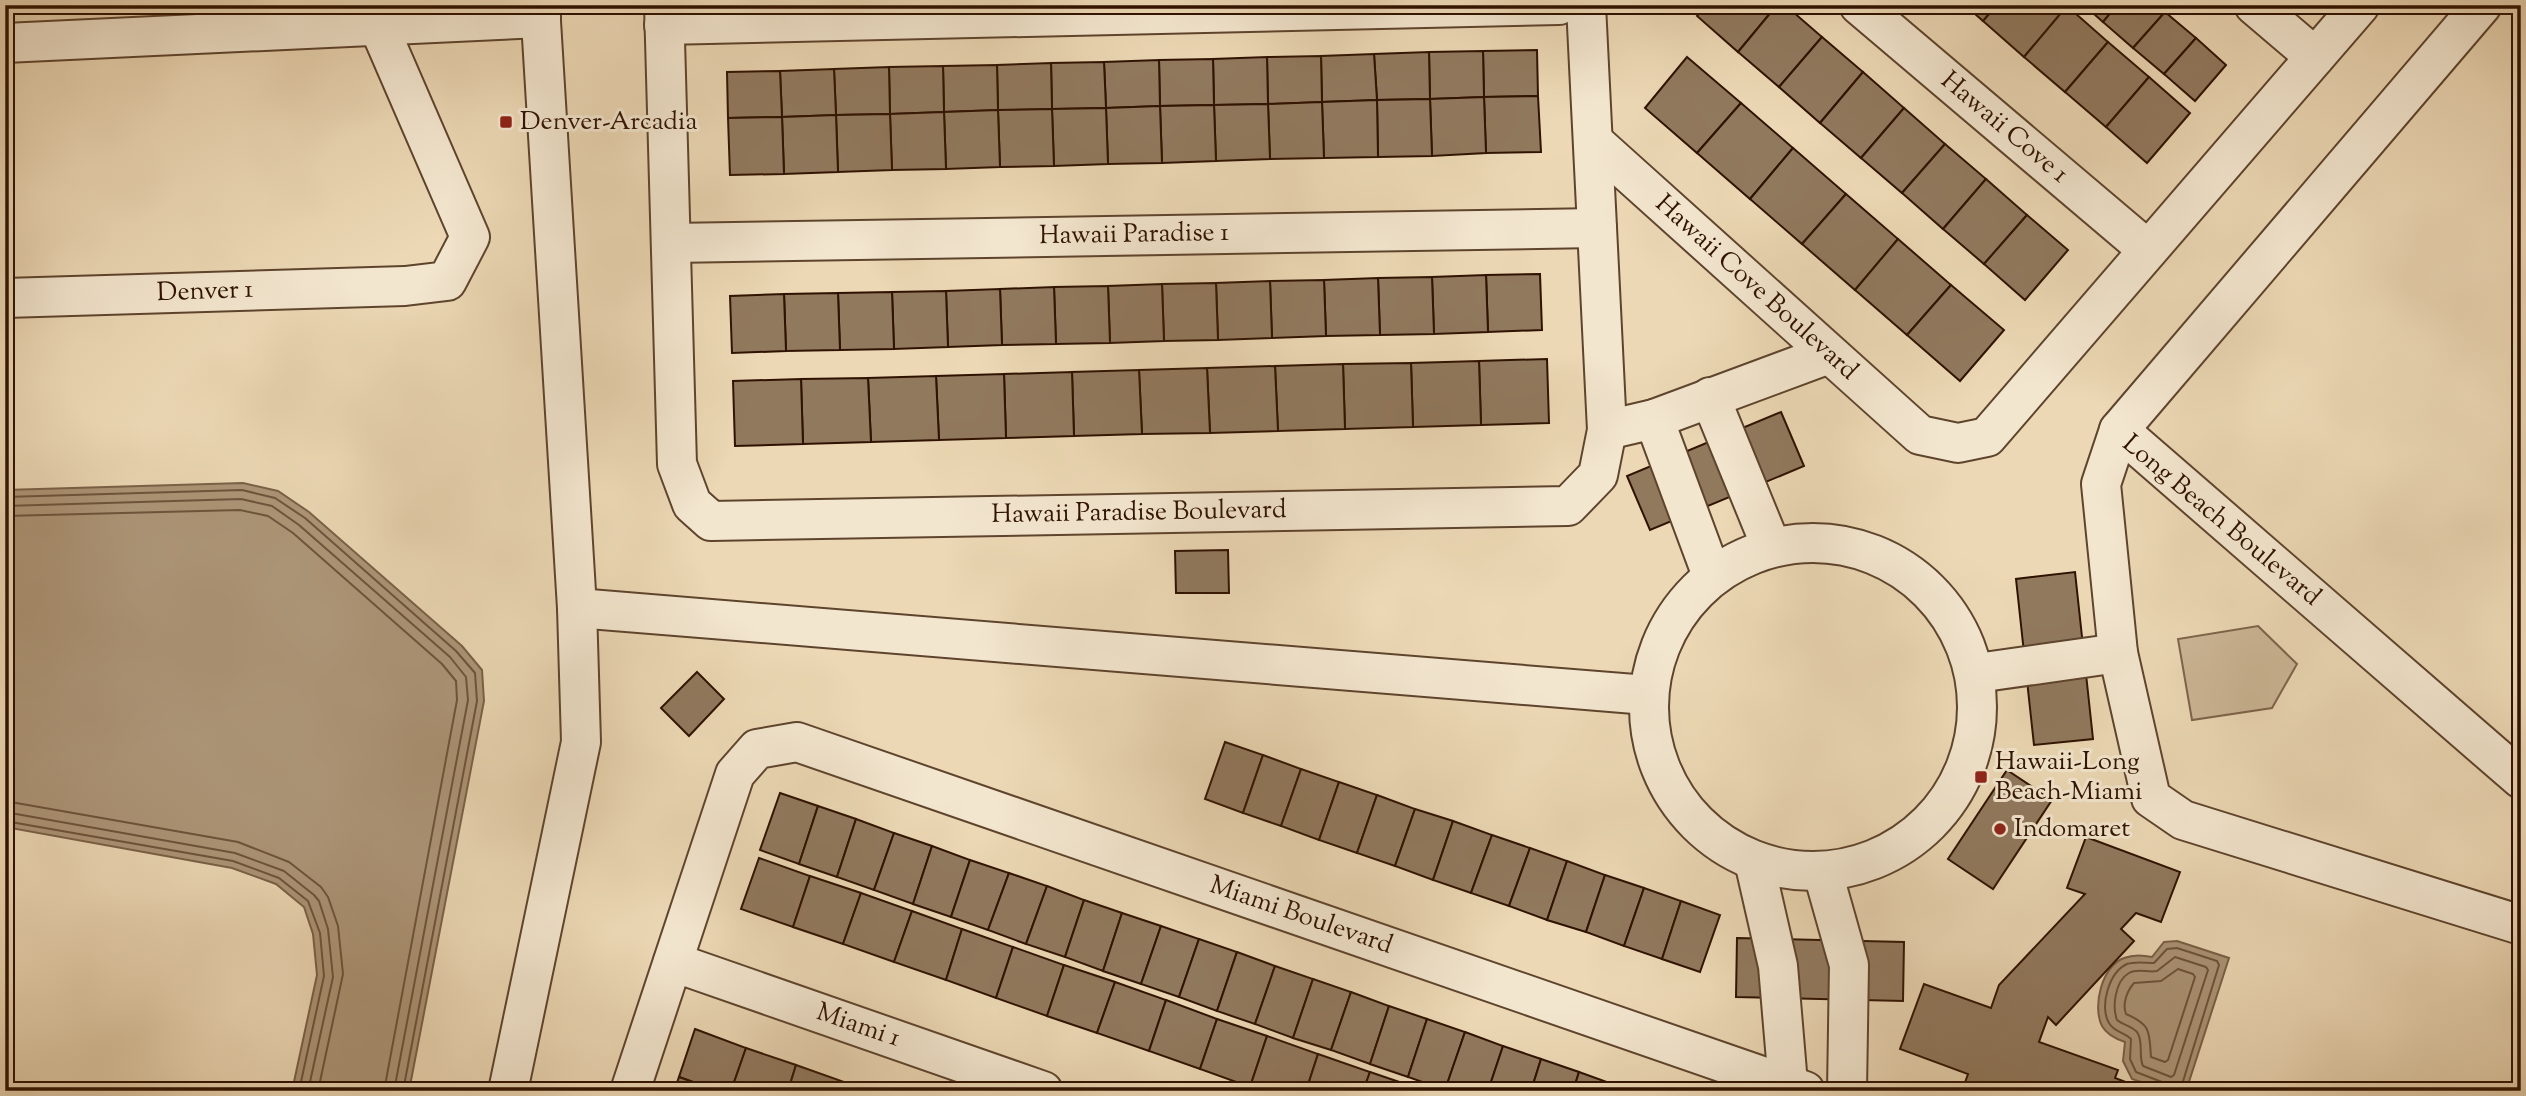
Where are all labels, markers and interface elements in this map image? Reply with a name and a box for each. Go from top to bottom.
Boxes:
street label: Hawaii Cove 1 [1932,63,2076,193]
place label: Denver-Arcadia [520,104,697,141]
marker: Denver-Arcadia [498,114,514,130]
street label: Hawaii Cove Boulevard [1646,187,1866,390]
street label: Hawaii Paradise 1 [1039,215,1229,255]
street label: Denver 1 [156,272,254,312]
street label: Long Beach Boulevard [2113,427,2329,616]
street label: Hawaii Paradise Boulevard [991,492,1287,534]
place label: Hawaii-Long Beach-Miami [1995,744,2142,811]
marker: Hawaii-Long Beach-Miami [1973,769,1989,785]
place label: Indomaret [2014,811,2130,848]
marker: Indomaret [1992,821,2008,837]
street label: Miami Boulevard [1204,867,1398,965]
street label: Miami 1 [811,994,905,1058]

